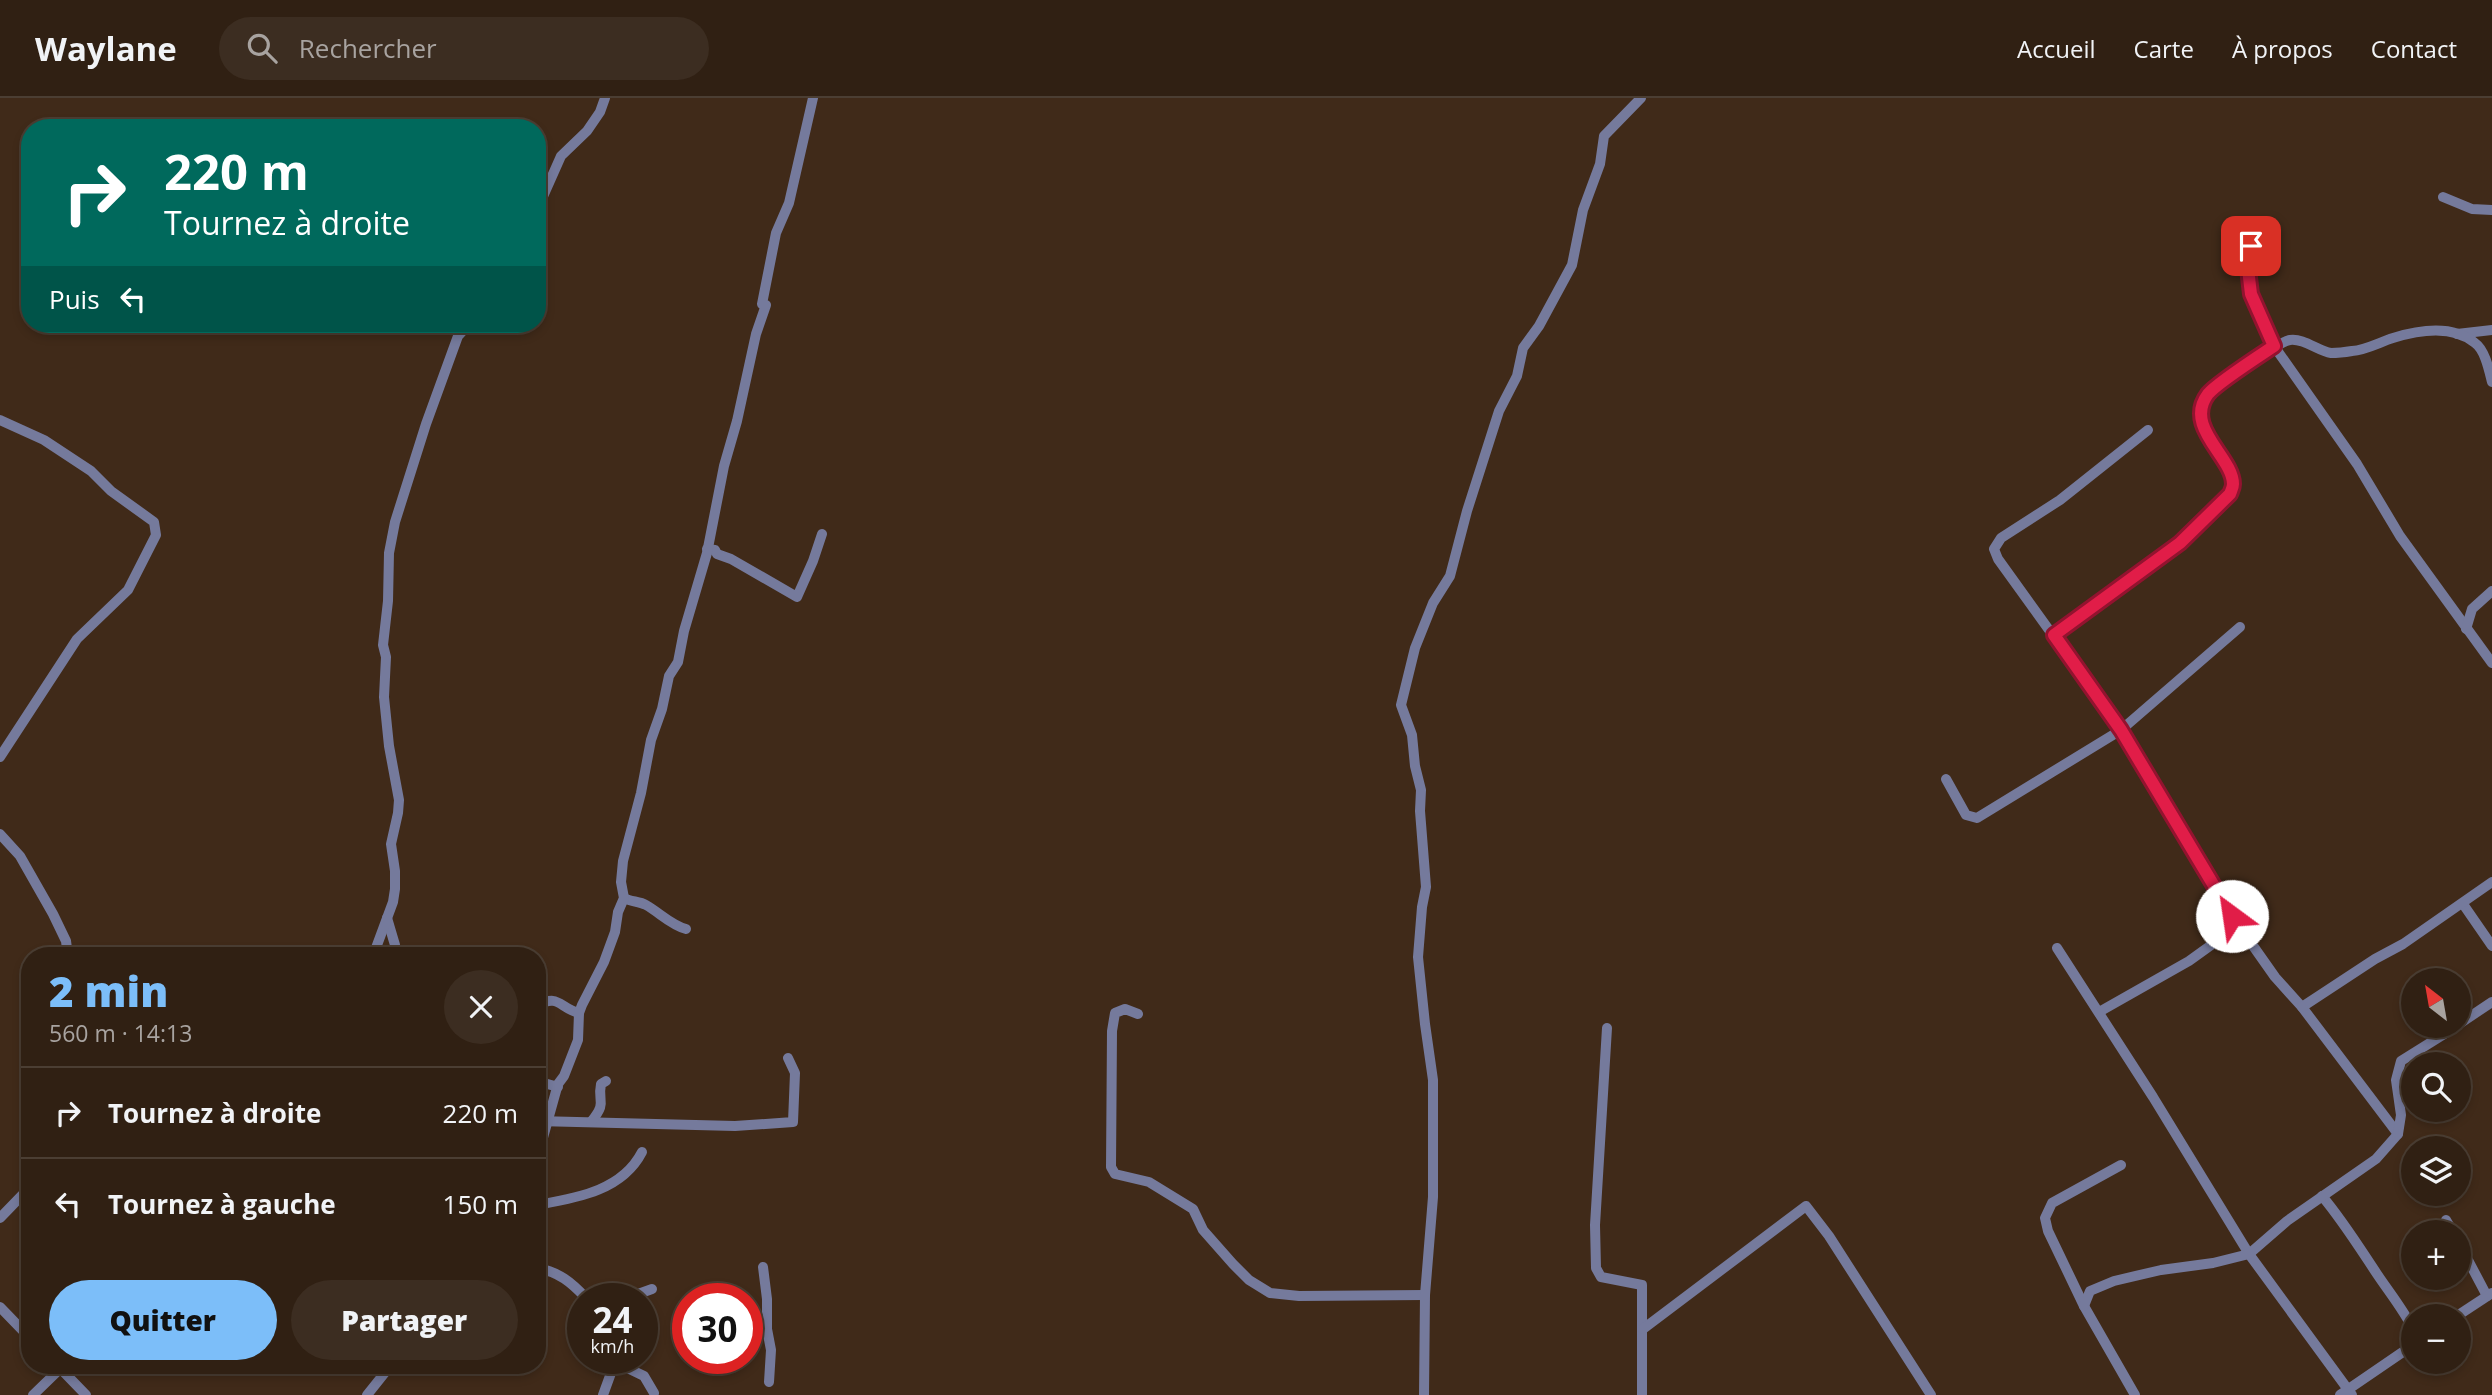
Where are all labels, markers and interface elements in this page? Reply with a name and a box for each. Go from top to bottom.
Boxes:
search box [219,17,709,80]
text: Waylane [35,26,177,71]
icon: search [243,29,281,67]
text: Rechercher [299,30,437,66]
text: Accueil [2017,32,2096,65]
text: Carte [2134,32,2194,65]
text: À propos [2232,32,2333,65]
text: Contact [2371,32,2457,65]
text: 220 m [164,138,309,204]
icon: right [49,147,140,238]
text: Tournez à droite [164,201,410,244]
pin [2221,216,2281,276]
icon: arrive [2232,227,2270,265]
icon: left [114,280,152,318]
text: Puis [49,281,100,317]
position arrow [2195,879,2269,953]
text: 2 min [49,962,168,1019]
north arrow [2401,968,2471,1038]
map controls [2401,968,2471,1374]
button: close [444,970,518,1044]
text: 560 m · 14:13 [49,1017,192,1049]
button: search [2401,1052,2471,1122]
icon: right [49,1094,87,1132]
text: Tournez à droite [108,1095,321,1131]
text: 220 m [443,1095,518,1131]
button: layers [2401,1136,2471,1206]
icon: left [49,1185,87,1223]
text: Tournez à gauche [108,1186,336,1222]
text: 150 m [443,1186,518,1222]
button: + [2401,1220,2471,1290]
button: Quitter [49,1280,277,1360]
button: Partager [291,1280,518,1360]
speed limit sign: 30 [672,1283,763,1374]
text: 24 [592,1296,633,1343]
button: − [2401,1304,2471,1374]
text: km/h [591,1334,634,1358]

